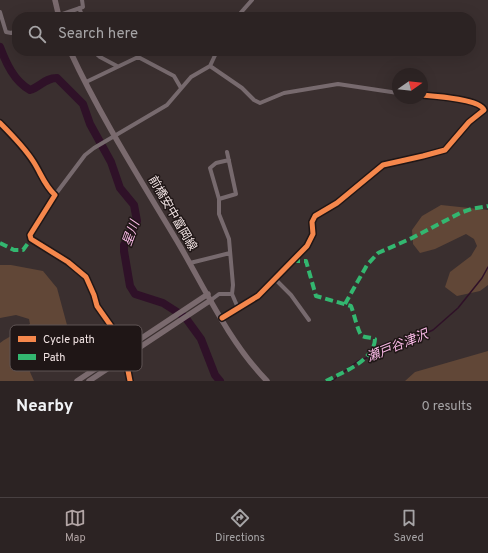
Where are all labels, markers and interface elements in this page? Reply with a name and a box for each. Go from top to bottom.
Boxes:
search box [12,12,476,56]
icon: search [26,23,48,45]
text: Search here [58,25,138,44]
north arrow [392,68,428,104]
street label: 前橋安中富岡線 [144,173,200,254]
water label: 星川 [120,217,145,249]
legend [10,325,142,371]
water label: 瀬戸谷津沢 [365,327,433,366]
text: Cycle path [43,333,95,347]
text: Path [43,351,65,365]
text: Nearby [16,396,73,418]
text: 0 results [421,399,472,415]
tab: Map [64,507,86,545]
tab: Directions [215,507,265,545]
tab: Saved [393,507,424,545]

